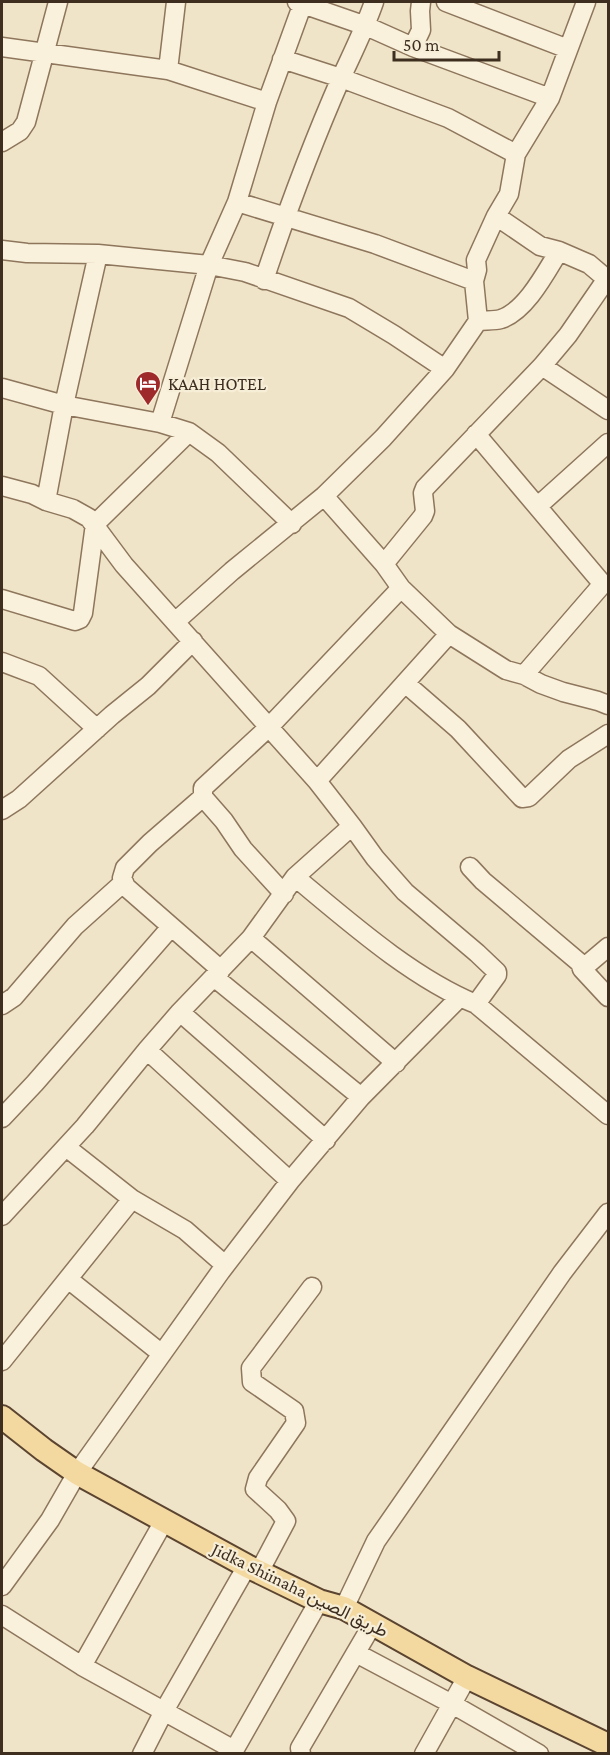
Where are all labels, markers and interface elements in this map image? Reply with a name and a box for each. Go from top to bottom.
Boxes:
scale bar [394,24,499,62]
text: 50 m [403,35,440,55]
hotel icon: KAAH HOTEL [133,369,163,407]
place label: KAAH HOTEL [168,374,266,394]
street label: Jidka Shiinaha طريق الصين [207,1538,391,1642]

